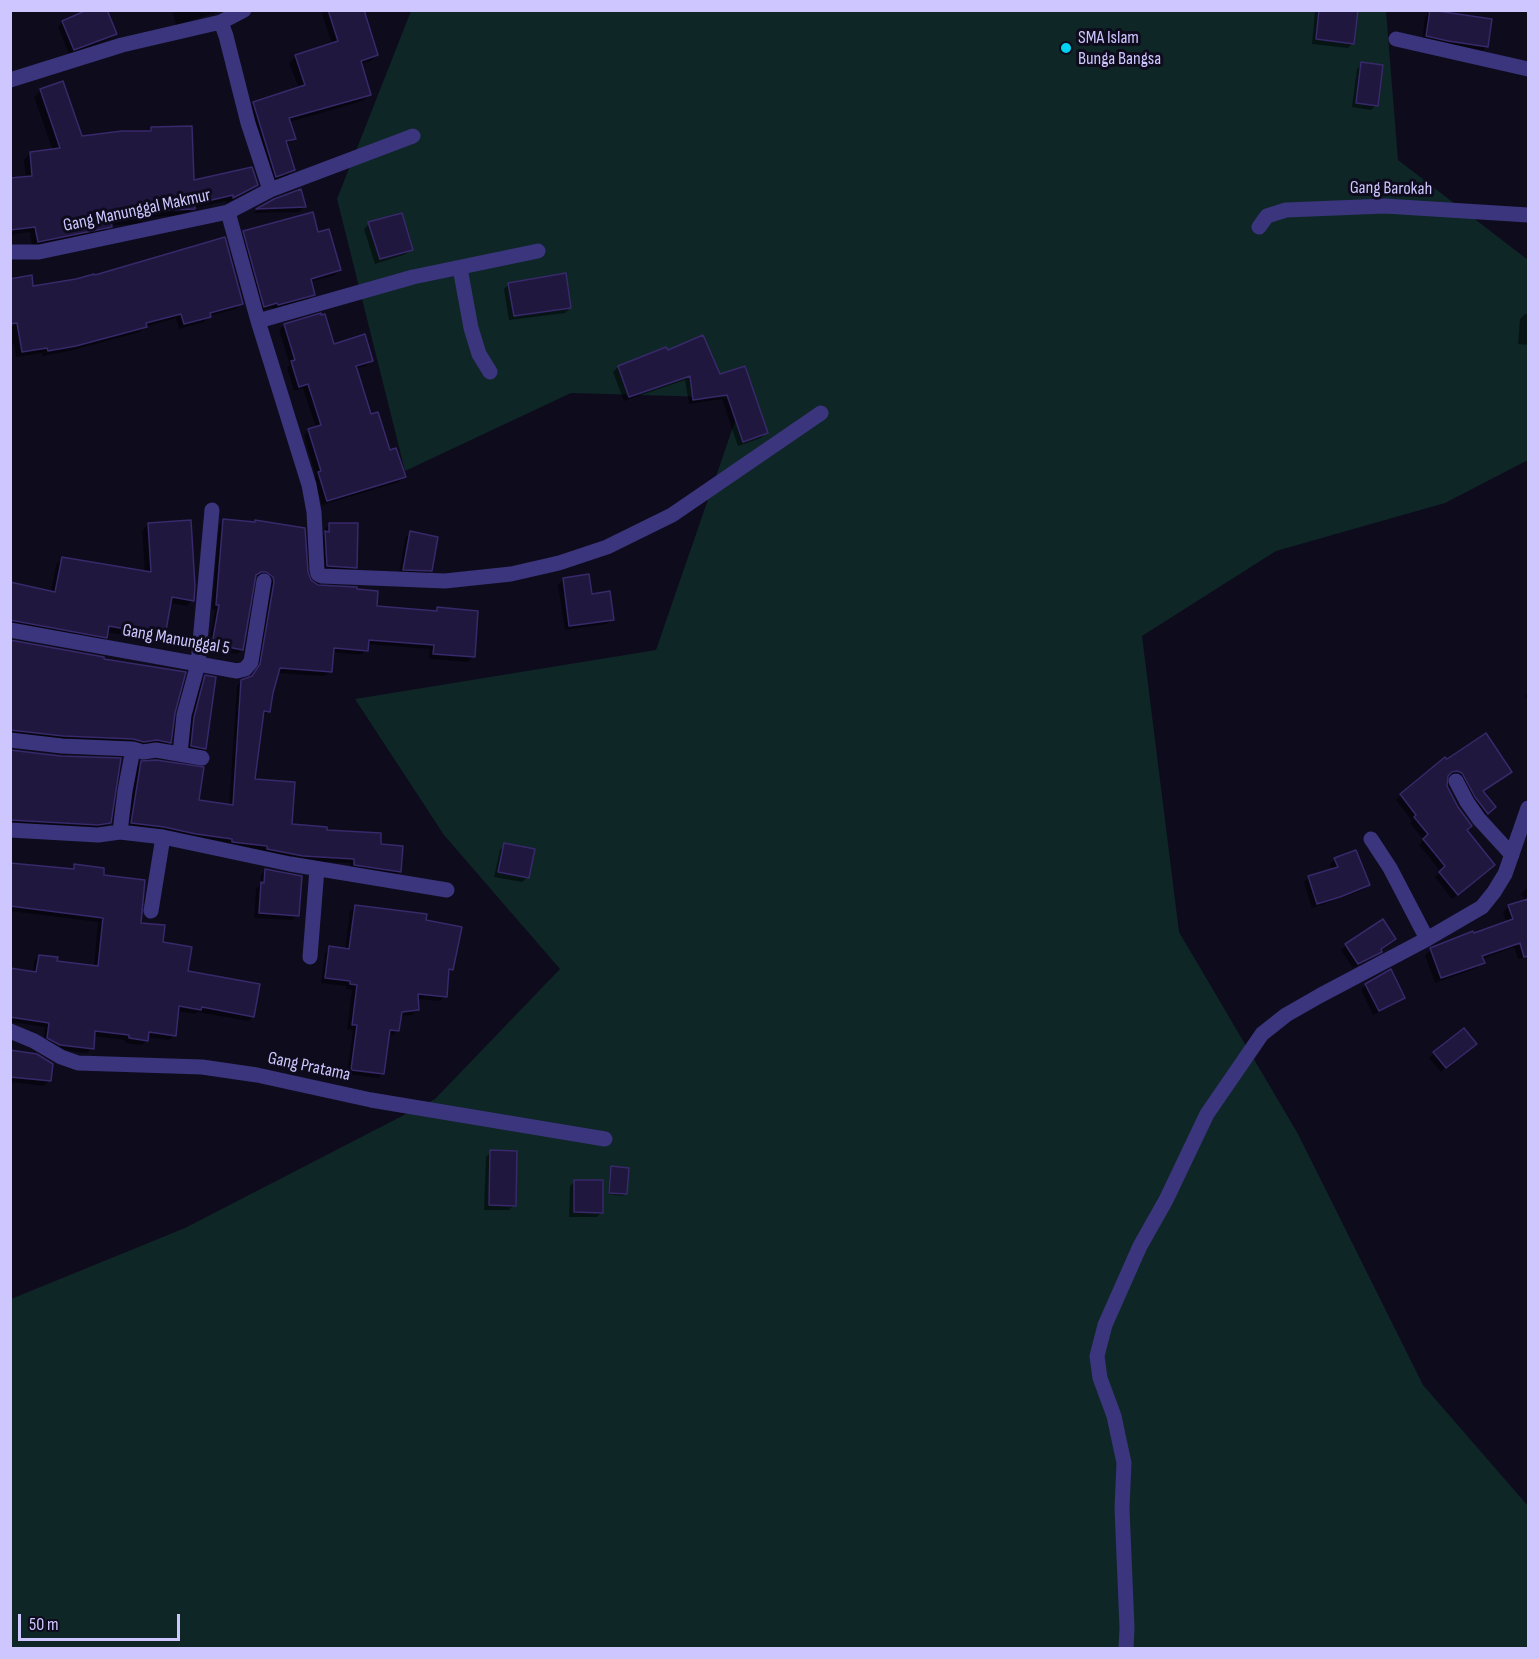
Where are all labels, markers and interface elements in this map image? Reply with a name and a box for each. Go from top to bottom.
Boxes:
place label: SMA Islam Bunga Bangsa [1078,27,1161,70]
marker: SMA Islam Bunga Bangsa [1059,41,1073,55]
street label: Gang Barokah [1350,177,1432,201]
street label: Gang Manunggal Makmur [61,185,213,237]
street label: Gang Manunggal 5 [121,620,231,660]
street label: Gang Pratama [266,1048,352,1086]
scale bar [21,1602,183,1640]
text: 50 m [29,1614,59,1635]

